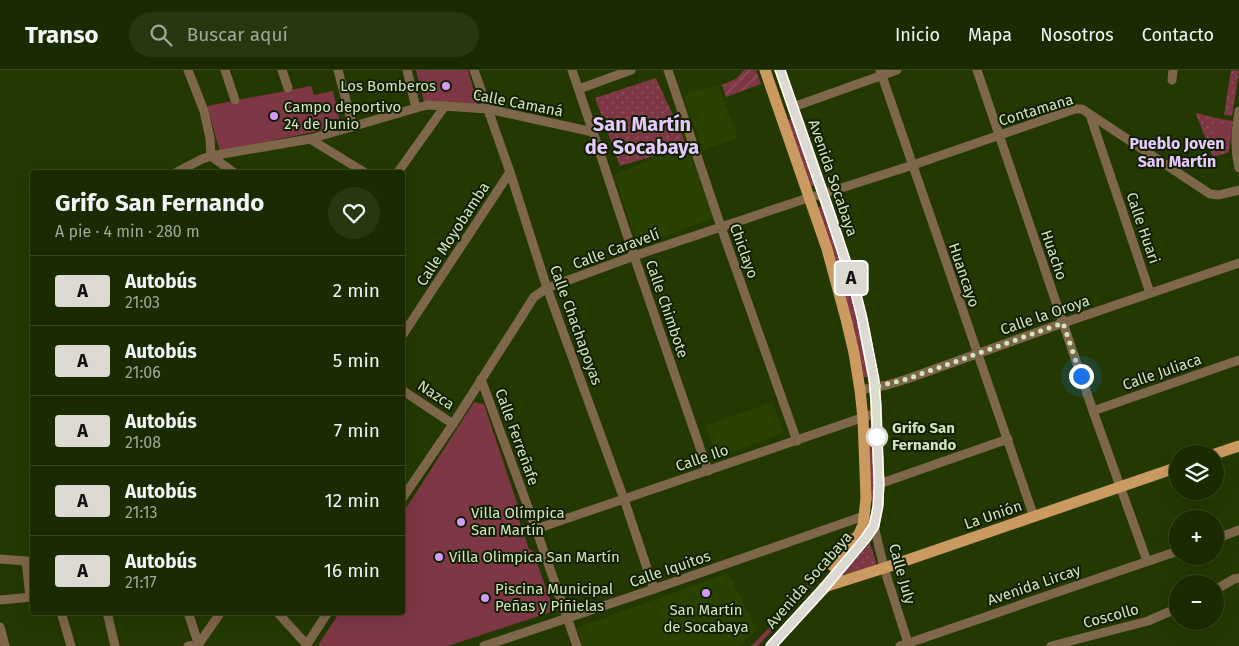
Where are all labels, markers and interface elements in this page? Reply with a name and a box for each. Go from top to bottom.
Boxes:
search box [129,12,479,57]
text: Transo [25,21,99,49]
icon: search [147,21,175,49]
text: Buscar aquí [187,23,288,46]
text: Inicio [895,24,940,46]
text: Mapa [968,24,1012,46]
text: Nosotros [1040,24,1114,46]
text: Contacto [1142,24,1214,46]
place label: Los Bomberos [340,77,436,95]
marker: Los Bomberos [440,80,452,92]
street label: Calle Camaná [471,85,565,121]
street label: Contamana [997,90,1075,130]
place label: Campo deportivo 24 de Junio [284,98,401,133]
marker: Campo deportivo 24 de Junio [268,110,280,122]
district label: San Martín de Socabaya [585,112,699,159]
street label: Avenida Socabaya [805,117,861,239]
district label: Pueblo Joven San Martín [1130,134,1224,171]
street label: Calle Moyobamba [413,179,493,289]
button: heart [328,187,380,239]
text: Grifo San Fernando [55,189,264,217]
street label: Calle Huari [1122,190,1164,266]
street label: Chiclayo [726,221,762,281]
text: A pie · 4 min · 280 m [55,222,200,241]
street label: Calle Caravelí [570,225,662,273]
street label: Huacho [1037,228,1071,282]
street label: Huancayo [945,240,983,310]
street label: Calle Chimbote [642,258,692,360]
line badge: A [835,262,867,294]
street label: Calle Chachapoyas [546,263,606,387]
text: A [846,267,856,289]
text: Autobús [125,270,197,293]
text: 2 min [333,279,380,302]
text: A [77,280,88,302]
street label: Calle la Oroya [998,291,1092,339]
text: 21:03 [125,293,160,312]
text: Autobús [125,340,197,363]
text: 5 min [333,349,380,372]
text: A [77,350,88,372]
street label: Calle Juliaca [1120,350,1204,394]
text: 21:06 [125,363,161,382]
your location [1069,364,1094,389]
street label: Nazca [414,377,458,413]
street label: Calle Ferreñafe [491,386,543,488]
text: Autobús [125,410,197,433]
text: 7 min [334,419,380,442]
place label: Grifo San Fernando [892,419,957,454]
text: A [77,420,88,442]
marker: Grifo San Fernando [866,426,888,448]
text: 21:08 [125,433,161,452]
street label: Calle Ilo [673,441,731,475]
map controls [1169,445,1224,630]
button: layers [1169,445,1224,500]
text: Autobús [125,480,197,503]
text: 12 min [325,489,380,512]
text: A [77,490,88,512]
street label: La Unión [962,497,1024,533]
text: 21:13 [125,503,158,522]
place label: Villa Olímpica San Martín [471,504,565,539]
button: + [1169,510,1224,565]
marker: Villa Olímpica San Martín [455,516,467,528]
street label: Avenida Socabaya [762,528,856,632]
street label: Calle July [885,542,919,607]
street label: Calle Iquitos [627,547,713,591]
place label: Villa Olimpica San Martín [449,548,620,566]
text: Autobús [125,550,197,573]
marker: Villa Olimpica San Martín [433,551,445,563]
text: 16 min [324,559,380,582]
text: A [77,560,88,582]
street label: Avenida Lircay [985,560,1084,609]
text: 21:17 [125,573,157,592]
button: − [1169,575,1224,630]
place label: Piscina Municipal Peñas y Piñielas [495,580,614,615]
marker: San Martín de Socabaya [700,587,712,599]
marker: Piscina Municipal Peñas y Piñielas [479,592,491,604]
street label: Coscollo [1081,600,1141,632]
place label: San Martín de Socabaya [663,601,749,636]

